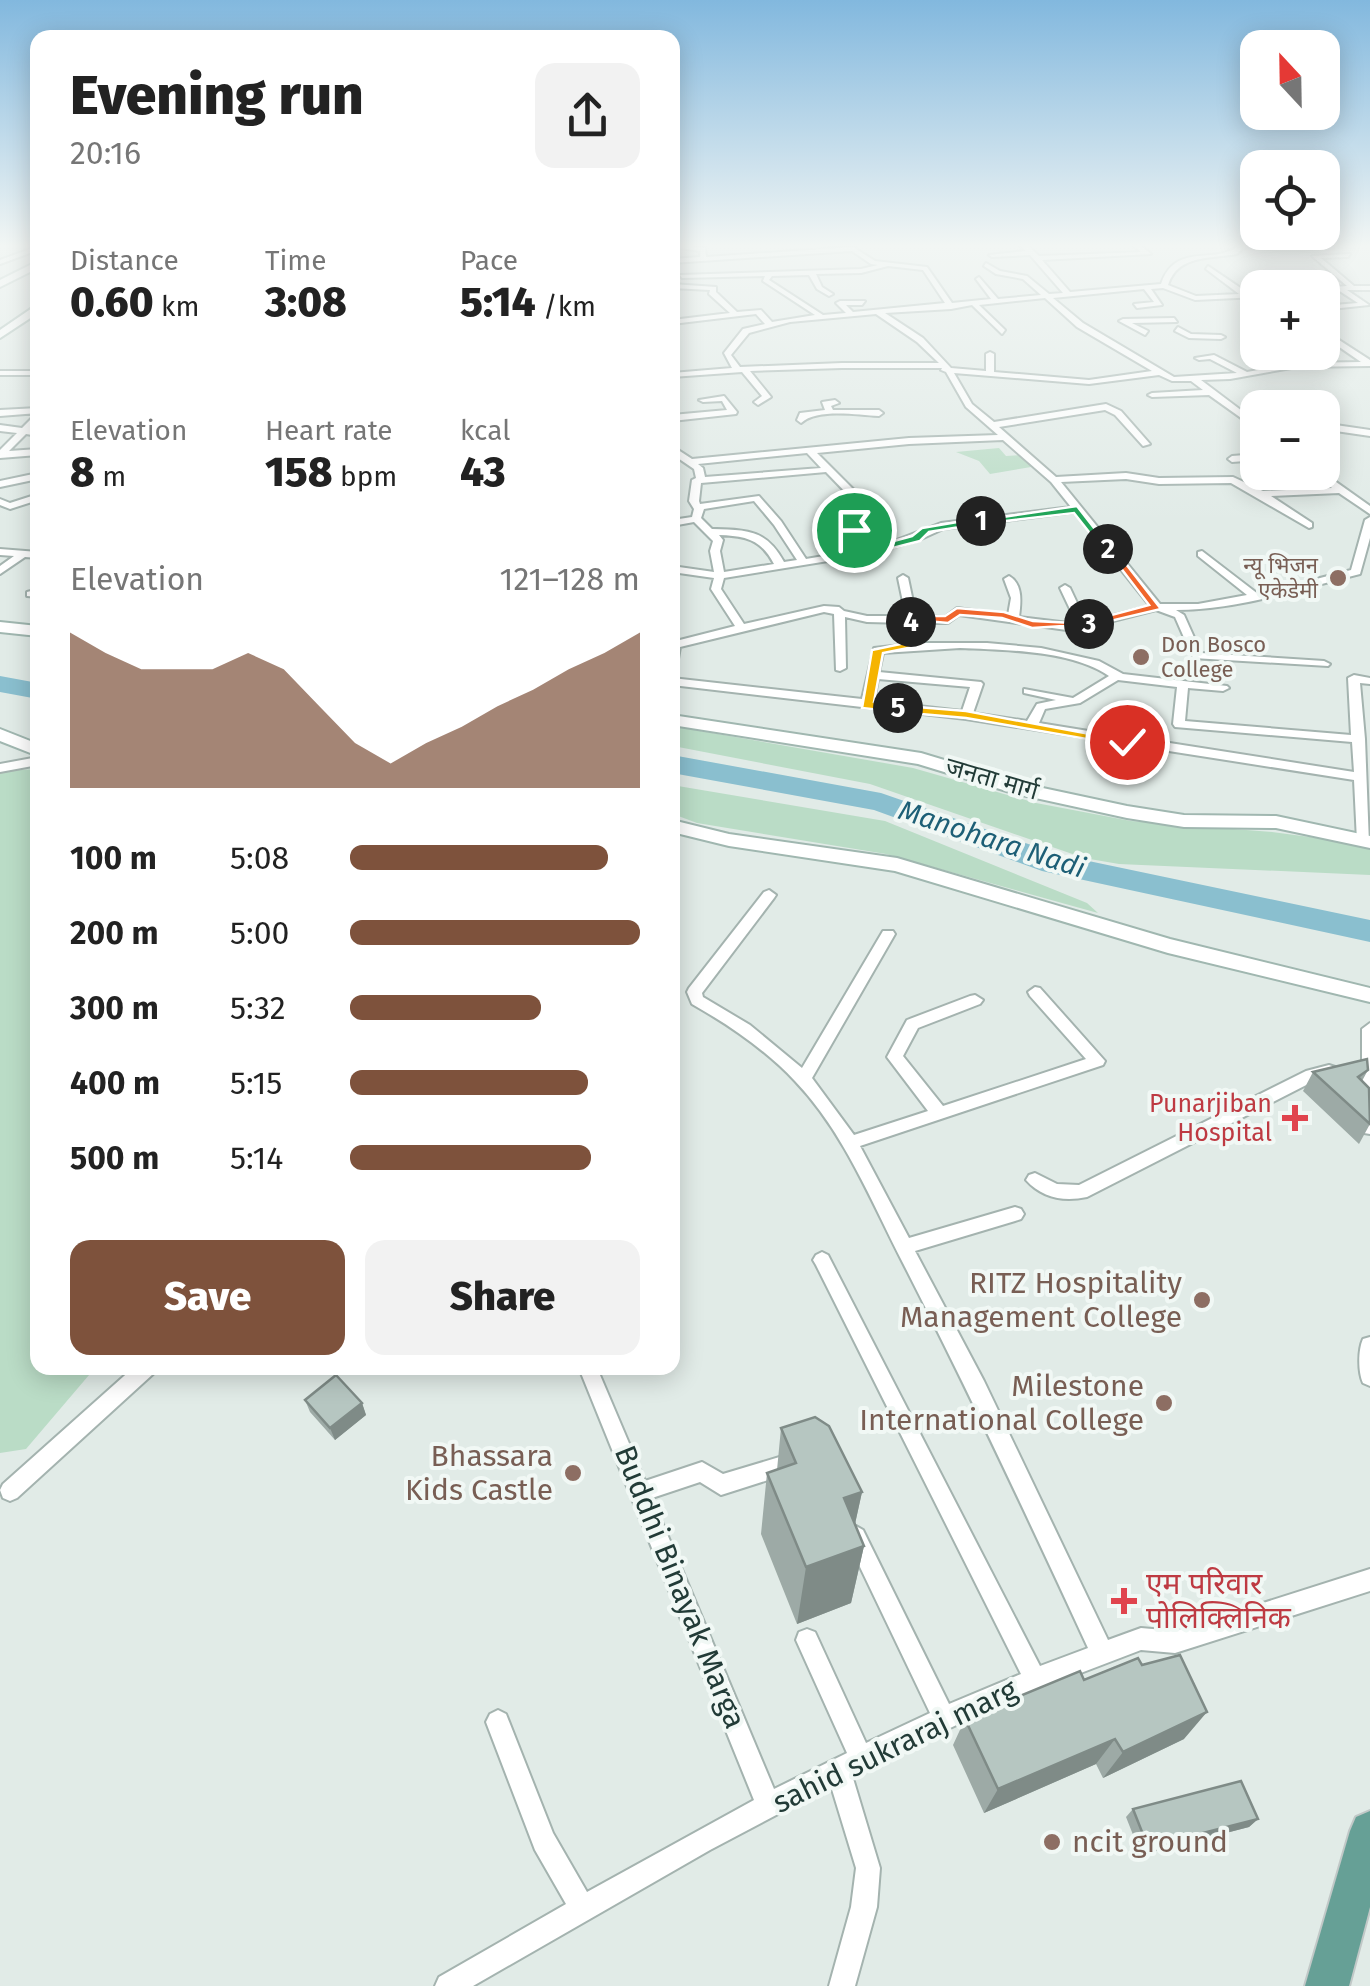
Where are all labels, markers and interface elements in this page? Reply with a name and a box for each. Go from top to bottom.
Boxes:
north arrow [1240,30,1340,130]
map controls [1240,30,1340,490]
text: Evening run [70,63,364,129]
button: share [535,63,640,168]
text: 20:16 [70,134,141,172]
button: locate [1240,150,1340,250]
text: Distance [70,244,179,277]
text: Time [265,244,327,277]
text: Pace [460,244,518,277]
button: + [1240,270,1340,370]
text: 0.60 [70,277,154,327]
text: 3:08 [265,277,347,327]
text: 5:14 [460,277,536,327]
text: km [154,290,199,323]
text: /km [536,290,596,323]
button: − [1240,390,1340,490]
text: Elevation [70,414,187,447]
text: Heart rate [265,414,393,447]
text: kcal [460,414,510,447]
text: 8 [70,447,95,497]
text: 158 [265,447,333,497]
text: 43 [460,447,506,497]
text: m [95,460,126,493]
text: bpm [333,460,397,493]
pin [812,488,897,573]
pin: 1 [956,496,1006,546]
icon: arrive [827,503,882,558]
text: 1 [975,504,988,537]
pin: 2 [1083,524,1133,574]
text: 2 [1101,532,1115,565]
place label: न्यू भिजन एकेडेमी [1243,552,1319,604]
text: Elevation [70,560,204,598]
text: 121–128 m [500,560,640,598]
marker: न्यू भिजन एकेडेमी [1327,567,1349,589]
pin: 4 [886,597,936,647]
pin: 3 [1064,599,1114,649]
text: 4 [903,605,919,638]
text: 3 [1082,607,1096,640]
place label: Don Bosco College [1161,631,1266,683]
marker: Don Bosco College [1130,646,1152,668]
pin: 5 [873,683,923,733]
text: 5 [890,691,906,724]
pin [1085,700,1170,785]
icon: check [1100,715,1155,770]
street label: जनता मार्ग [942,751,1043,807]
water label: Manohara Nadi [894,793,1090,885]
text: 100 m [70,839,157,877]
text: 5:08 [230,839,289,877]
text: 200 m [70,914,159,952]
text: 5:00 [230,914,289,952]
text: 300 m [70,989,159,1027]
text: 5:32 [230,989,286,1027]
text: 400 m [70,1064,160,1102]
text: 5:15 [230,1064,282,1102]
place label: Punarjiban Hospital [1149,1089,1272,1148]
marker: Punarjiban Hospital [1282,1105,1308,1131]
text: 500 m [70,1139,159,1177]
text: 5:14 [230,1139,283,1177]
button: Save [70,1240,345,1355]
button: Share [365,1240,640,1355]
place label: RITZ Hospitality Management College [900,1265,1182,1335]
marker: RITZ Hospitality Management College [1191,1289,1213,1311]
place label: Milestone International College [859,1368,1144,1438]
marker: Milestone International College [1153,1392,1175,1414]
place label: Bhassara Kids Castle [405,1438,553,1508]
street label: Buddhi Binayak Marga [607,1440,753,1734]
marker: Bhassara Kids Castle [562,1462,584,1484]
place label: एम परिवार पोलिक्लिनिक [1146,1566,1292,1636]
marker: एम परिवार पोलिक्लिनिक [1111,1588,1137,1614]
street label: sahid sukraraj marg [767,1671,1023,1821]
place label: ncit ground [1072,1824,1228,1860]
marker: ncit ground [1041,1831,1063,1853]

